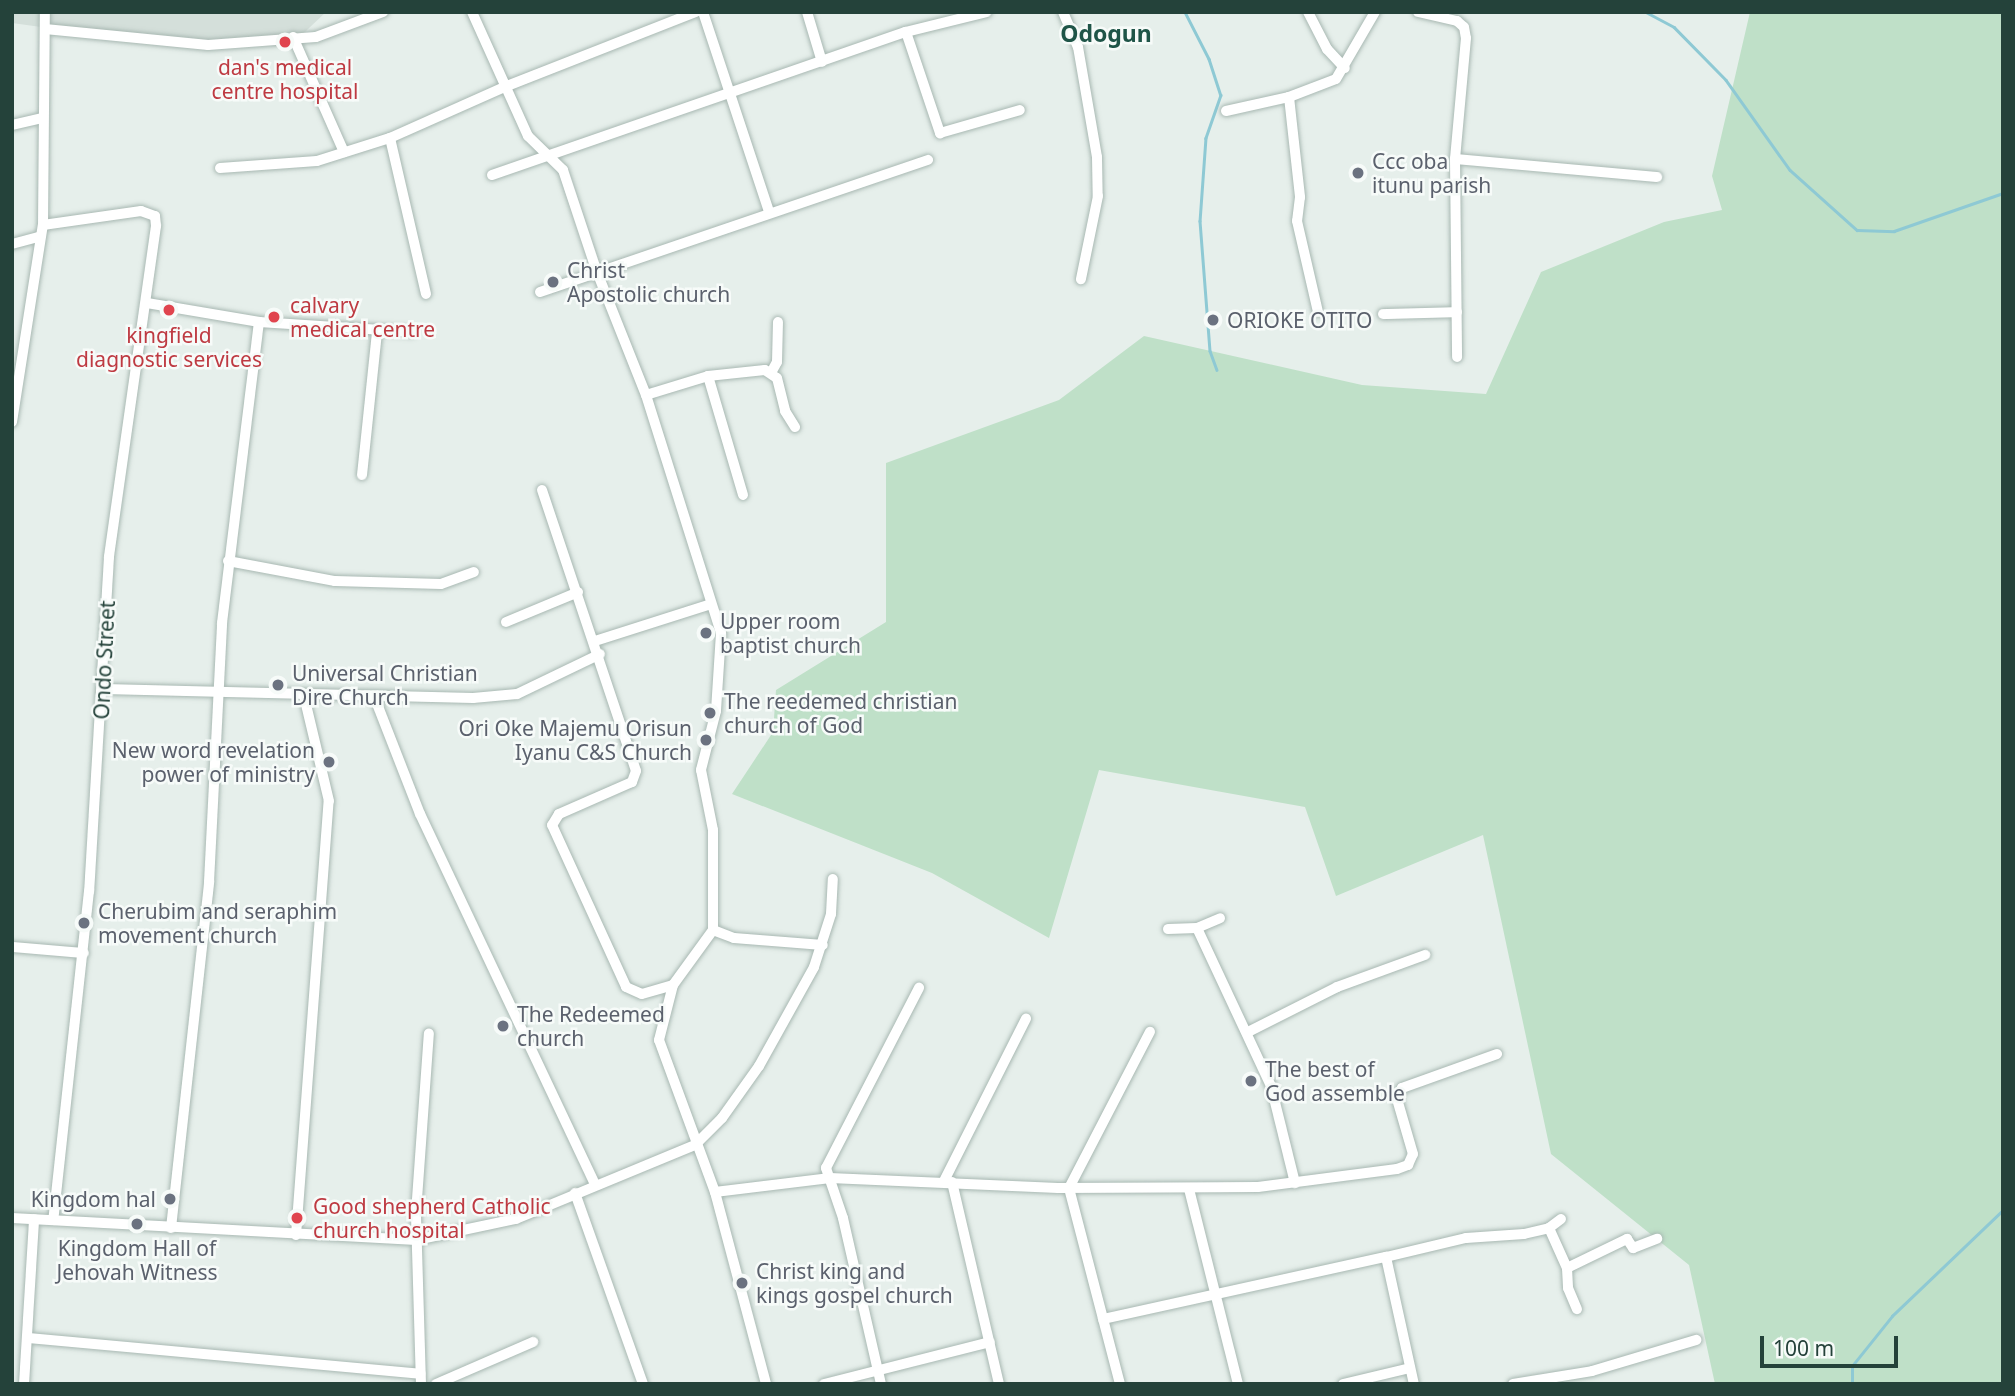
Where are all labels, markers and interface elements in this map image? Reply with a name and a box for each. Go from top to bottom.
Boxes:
district label: Odogun [1060,19,1152,47]
marker: dan's medical centre hospital [275,32,295,52]
place label: dan's medical centre hospital [212,54,358,104]
place label: Ccc oba itunu parish [1372,148,1491,198]
marker: Ccc oba itunu parish [1350,165,1366,181]
place label: Christ Apostolic church [567,257,730,307]
marker: Christ Apostolic church [545,274,561,290]
place label: calvary medical centre [290,292,435,342]
marker: kingfield diagnostic services [159,300,179,320]
marker: calvary medical centre [264,307,284,327]
place label: ORIOKE OTITO [1227,307,1372,333]
marker: ORIOKE OTITO [1205,312,1221,328]
place label: kingfield diagnostic services [76,322,262,372]
street label: Ondo Street [88,600,120,720]
place label: Upper room baptist church [720,608,861,658]
marker: Upper room baptist church [698,625,714,641]
place label: Universal Christian Dire Church [292,660,478,710]
marker: Universal Christian Dire Church [270,677,286,693]
place label: The reedemed christian church of God [724,688,957,738]
marker: The reedemed christian church of God [702,705,718,721]
place label: Ori Oke Majemu Orisun Iyanu C&S Church [458,715,692,765]
marker: Ori Oke Majemu Orisun Iyanu C&S Church [698,732,714,748]
place label: New word revelation power of ministry [112,737,315,787]
marker: New word revelation power of ministry [321,754,337,770]
place label: Cherubim and seraphim movement church [98,898,337,948]
marker: Cherubim and seraphim movement church [76,915,92,931]
place label: The Redeemed church [517,1001,665,1051]
marker: The Redeemed church [495,1018,511,1034]
place label: The best of God assemble [1265,1056,1405,1106]
marker: The best of God assemble [1243,1073,1259,1089]
place label: Kingdom hal [31,1186,156,1212]
marker: Kingdom hal [162,1191,178,1207]
place label: Good shepherd Catholic church hospital [313,1193,551,1243]
marker: Good shepherd Catholic church hospital [287,1208,307,1228]
marker: Kingdom Hall of Jehovah Witness [129,1216,145,1232]
place label: Kingdom Hall of Jehovah Witness [56,1235,218,1285]
place label: Christ king and kings gospel church [756,1258,953,1308]
marker: Christ king and kings gospel church [734,1275,750,1291]
scale bar [1763,1322,1901,1366]
text: 100 m [1773,1334,1834,1362]

